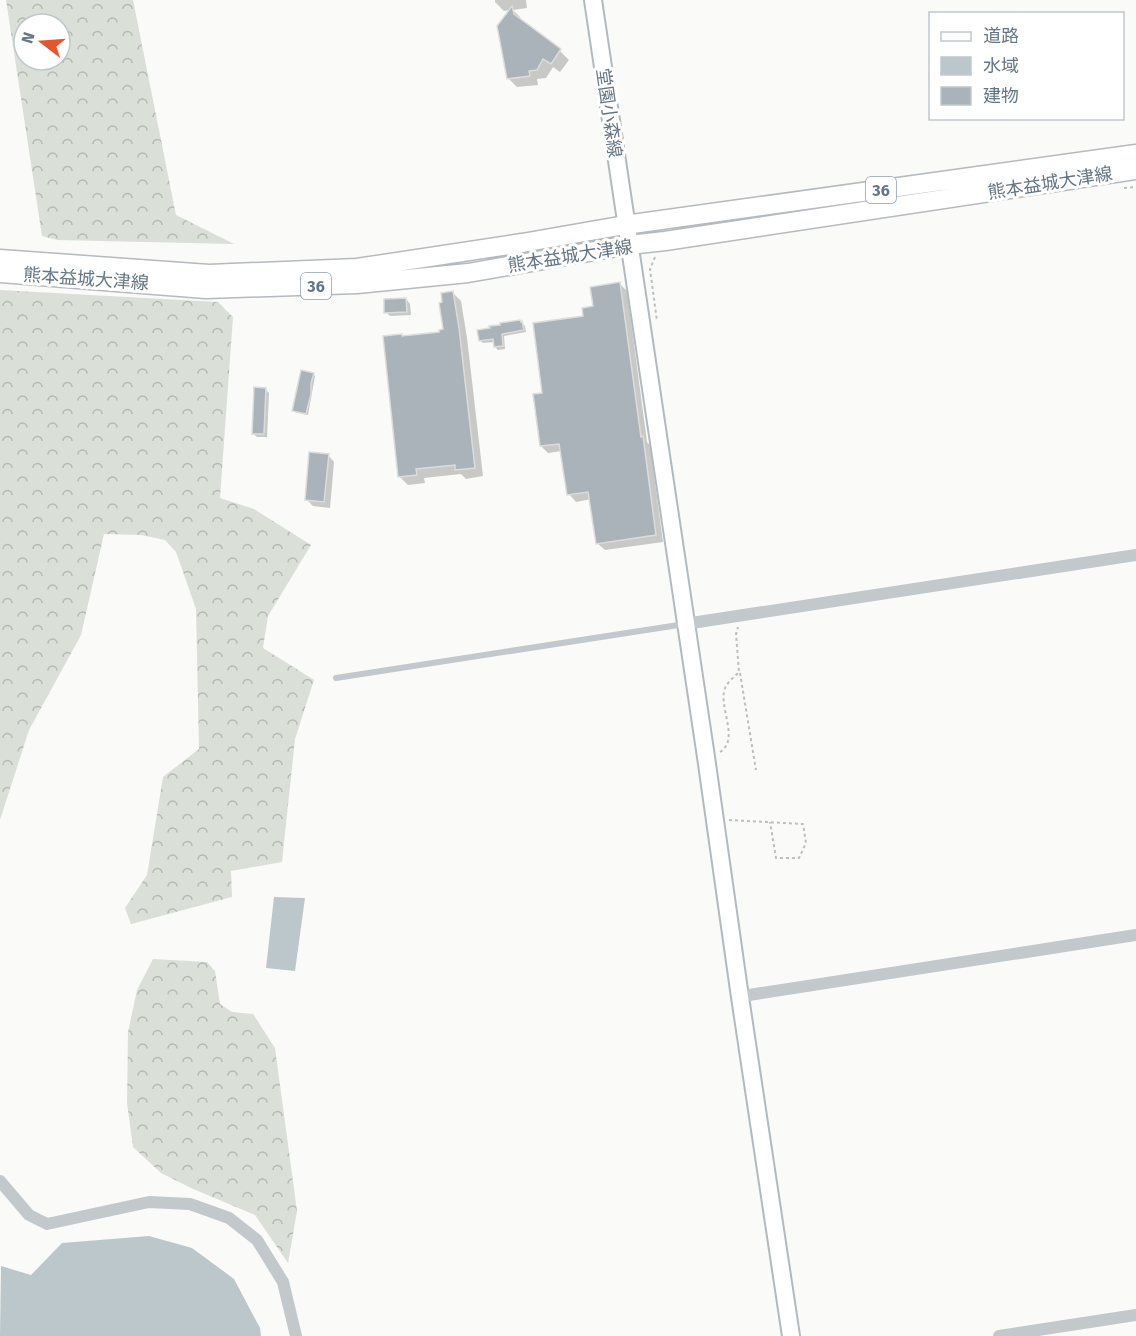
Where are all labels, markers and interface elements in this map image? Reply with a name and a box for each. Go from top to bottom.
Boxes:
north arrow [12,12,72,72]
legend [929,12,1124,120]
text: 道路 [983,25,1019,47]
text: N [17,30,39,46]
text: 水域 [983,55,1019,77]
street label: 堂園小森線 [592,67,626,159]
text: 建物 [983,85,1019,107]
street label: 熊本益城大津線 [986,162,1114,204]
road number: 36 [866,177,896,203]
street label: 熊本益城大津線 [506,235,634,277]
street label: 熊本益城大津線 [22,264,150,294]
road number: 36 [301,273,331,299]

